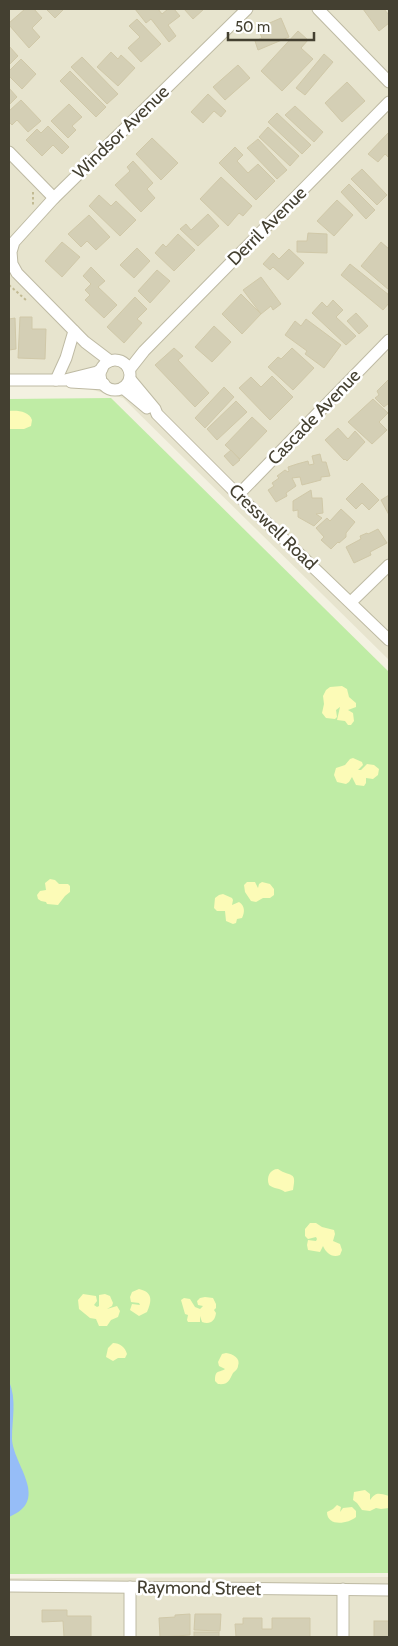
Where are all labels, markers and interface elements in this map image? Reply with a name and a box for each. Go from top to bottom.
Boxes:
scale bar [228,10,314,42]
text: 50 m [235,18,270,36]
street label: Windsor Avenue [68,81,174,183]
street label: Derril Avenue [223,182,311,270]
street label: Cascade Avenue [263,365,365,469]
street label: Cresswell Road [224,479,322,575]
street label: Raymond Street [137,1576,261,1600]

